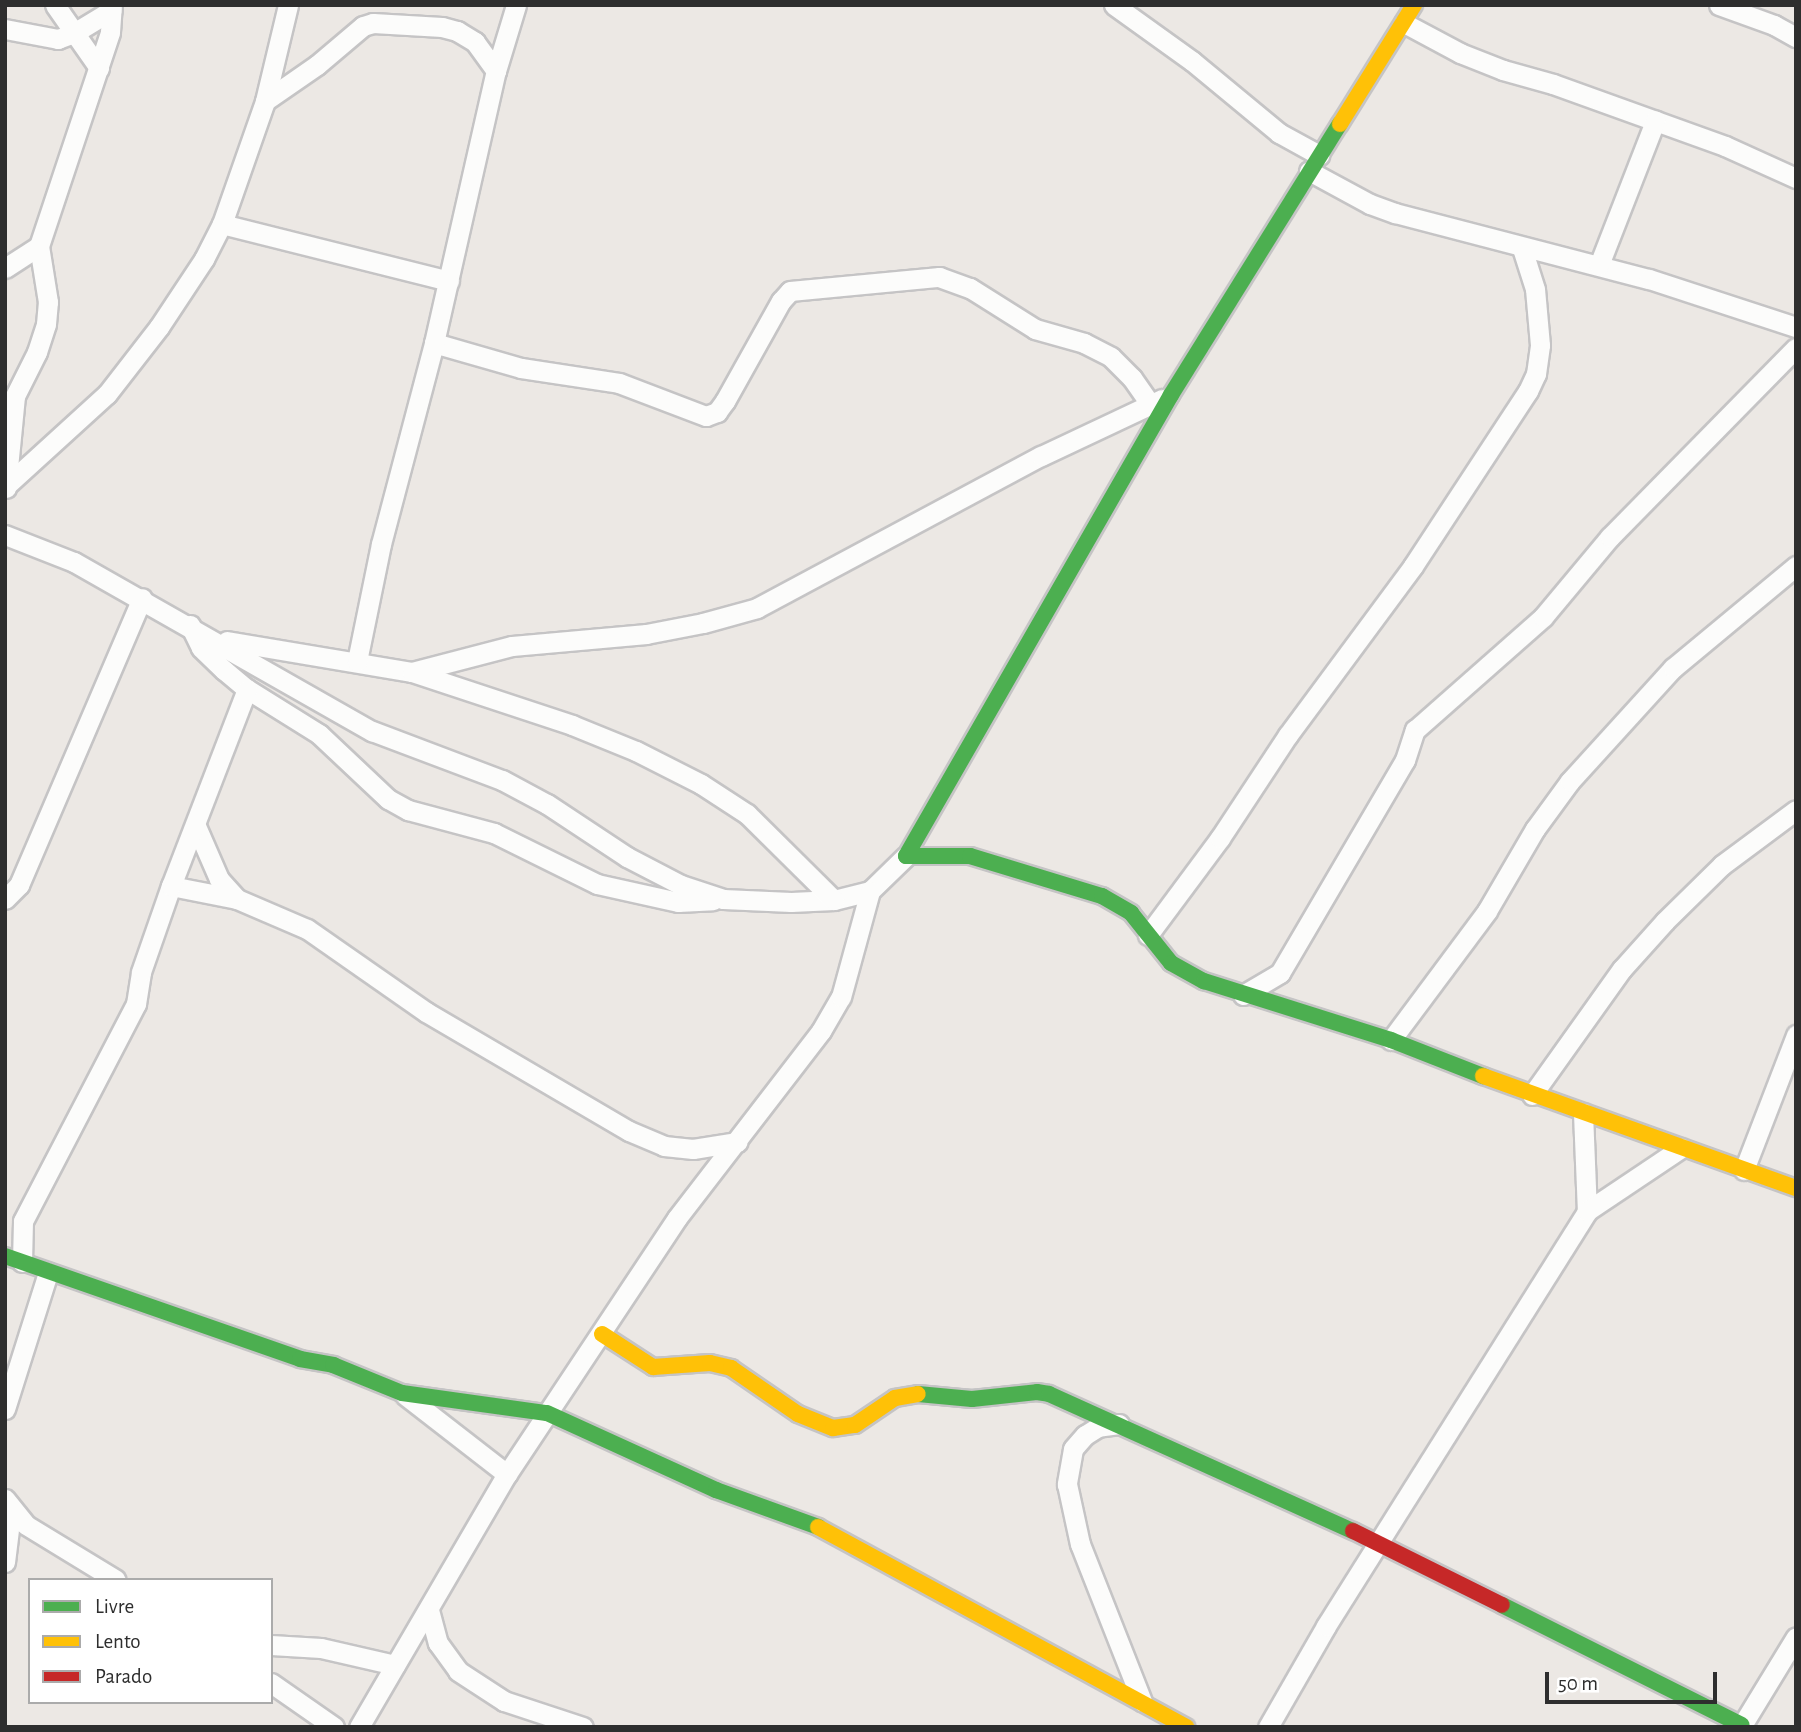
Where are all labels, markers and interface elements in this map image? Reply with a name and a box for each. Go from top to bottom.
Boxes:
legend [28,1578,273,1704]
text: Livre [95,1596,134,1617]
text: Lento [95,1631,141,1652]
scale bar [1549,1658,1720,1702]
text: Parado [95,1666,152,1687]
text: 50 m [1558,1673,1598,1694]

